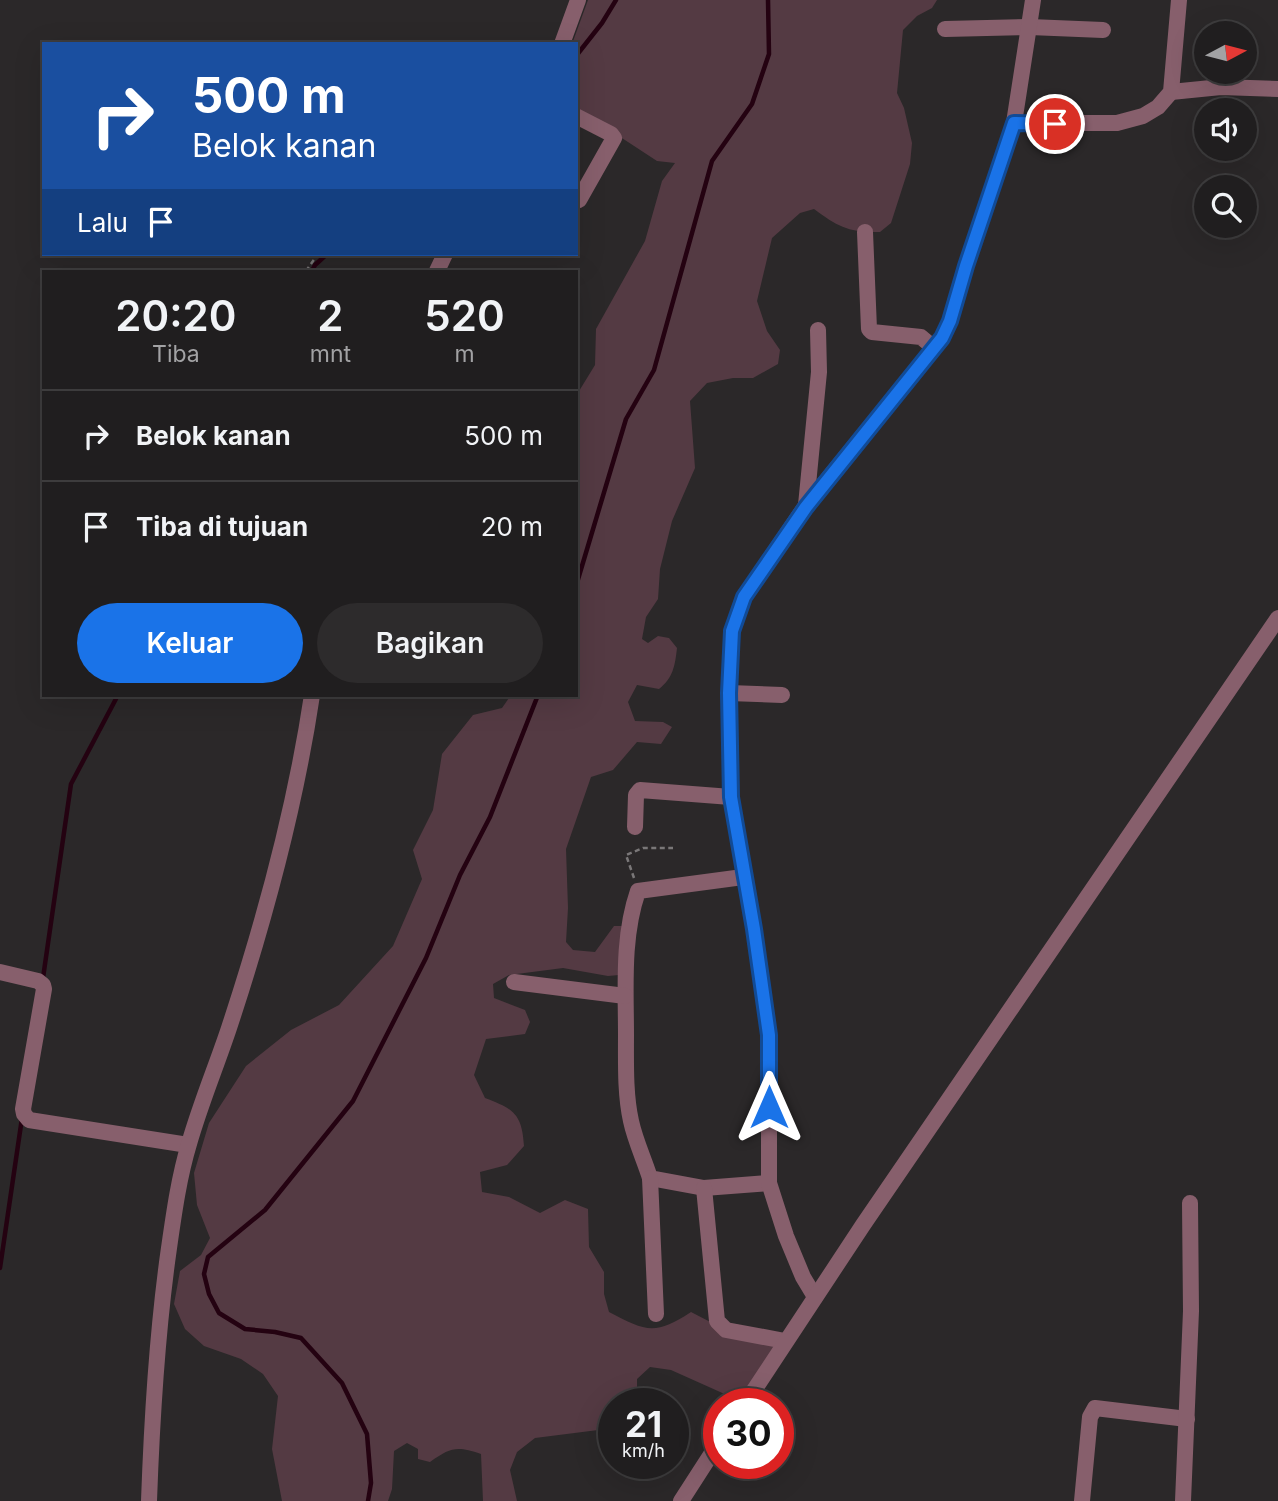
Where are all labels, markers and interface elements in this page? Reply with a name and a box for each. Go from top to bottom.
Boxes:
north arrow [1194,21,1256,84]
map controls [1194,21,1257,238]
text: 500 m [192,66,346,125]
icon: right [77,70,168,161]
pin [1025,94,1085,154]
button: sound [1194,98,1257,161]
icon: arrive [1036,105,1074,143]
text: Belok kanan [192,126,376,165]
button: search [1194,175,1257,238]
icon: arrive [142,203,180,241]
text: Lalu [77,207,128,238]
text: 20:20 [115,290,236,341]
text: 2 [317,290,343,341]
text: 520 [424,290,505,341]
text: Tiba [152,340,200,368]
text: mnt [310,340,351,368]
text: m [454,340,475,368]
icon: right [77,417,115,455]
text: Belok kanan [136,420,291,451]
text: 500 m [464,420,543,451]
icon: arrive [77,508,115,546]
text: Tiba di tujuan [136,511,308,542]
text: 20 m [481,511,543,542]
button: Keluar [77,603,303,683]
button: Bagikan [317,603,543,683]
position arrow [732,1070,806,1144]
speed limit sign: 30 [703,1388,794,1479]
text: 21 [625,1403,662,1445]
text: km/h [622,1440,665,1461]

